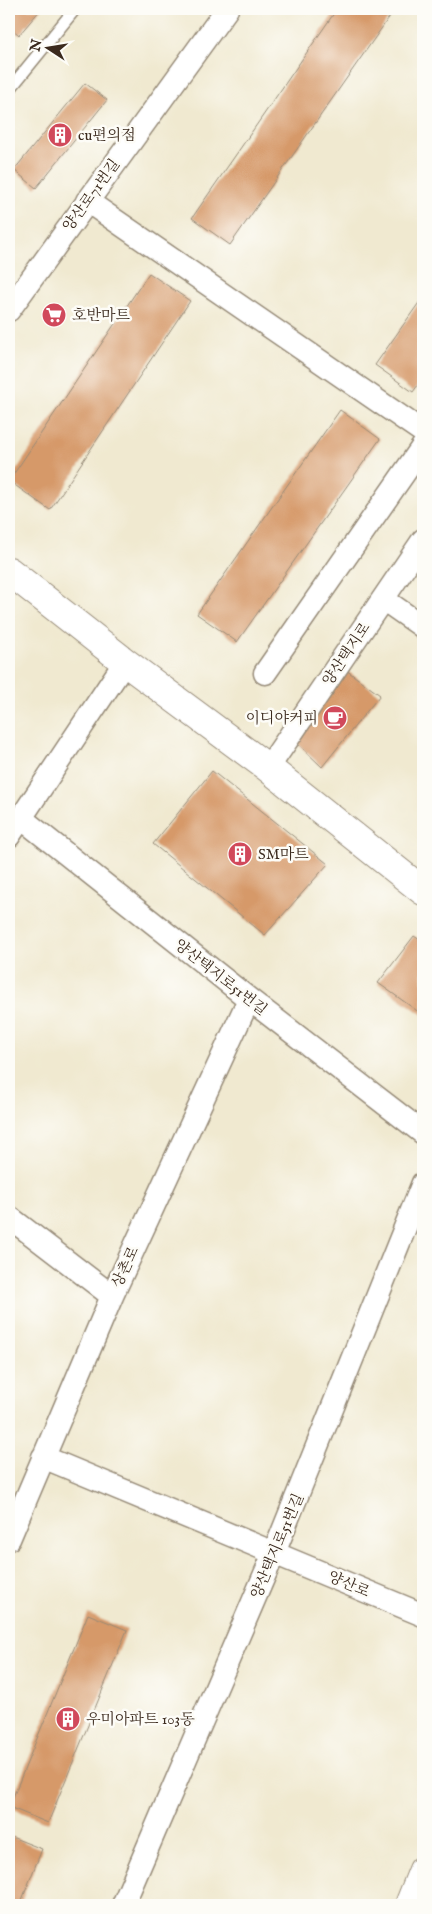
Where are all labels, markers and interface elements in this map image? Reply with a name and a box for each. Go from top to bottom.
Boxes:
north arrow [22,22,72,72]
text: N [26,38,46,54]
building icon: cu편의점 [47,122,73,148]
place label: cu편의점 [78,126,136,145]
street label: 양산로71번길 [59,155,124,235]
supermarket icon: 호반마트 [41,302,67,328]
place label: 호반마트 [72,306,130,325]
street label: 양산택지로 [318,619,375,690]
cafe icon: 이디야커피 [322,705,348,731]
place label: 이디야커피 [246,709,318,728]
building icon: SM마트 [227,841,253,867]
place label: SM마트 [258,845,309,864]
street label: 양산택지로51번길 [171,935,271,1020]
street label: 상촌로 [108,1243,143,1291]
street label: 양산택지로51번길 [247,1491,308,1602]
street label: 양산로 [325,1567,373,1602]
building icon: 우미아파트 103동 [55,1706,81,1732]
place label: 우미아파트 103동 [86,1710,195,1729]

